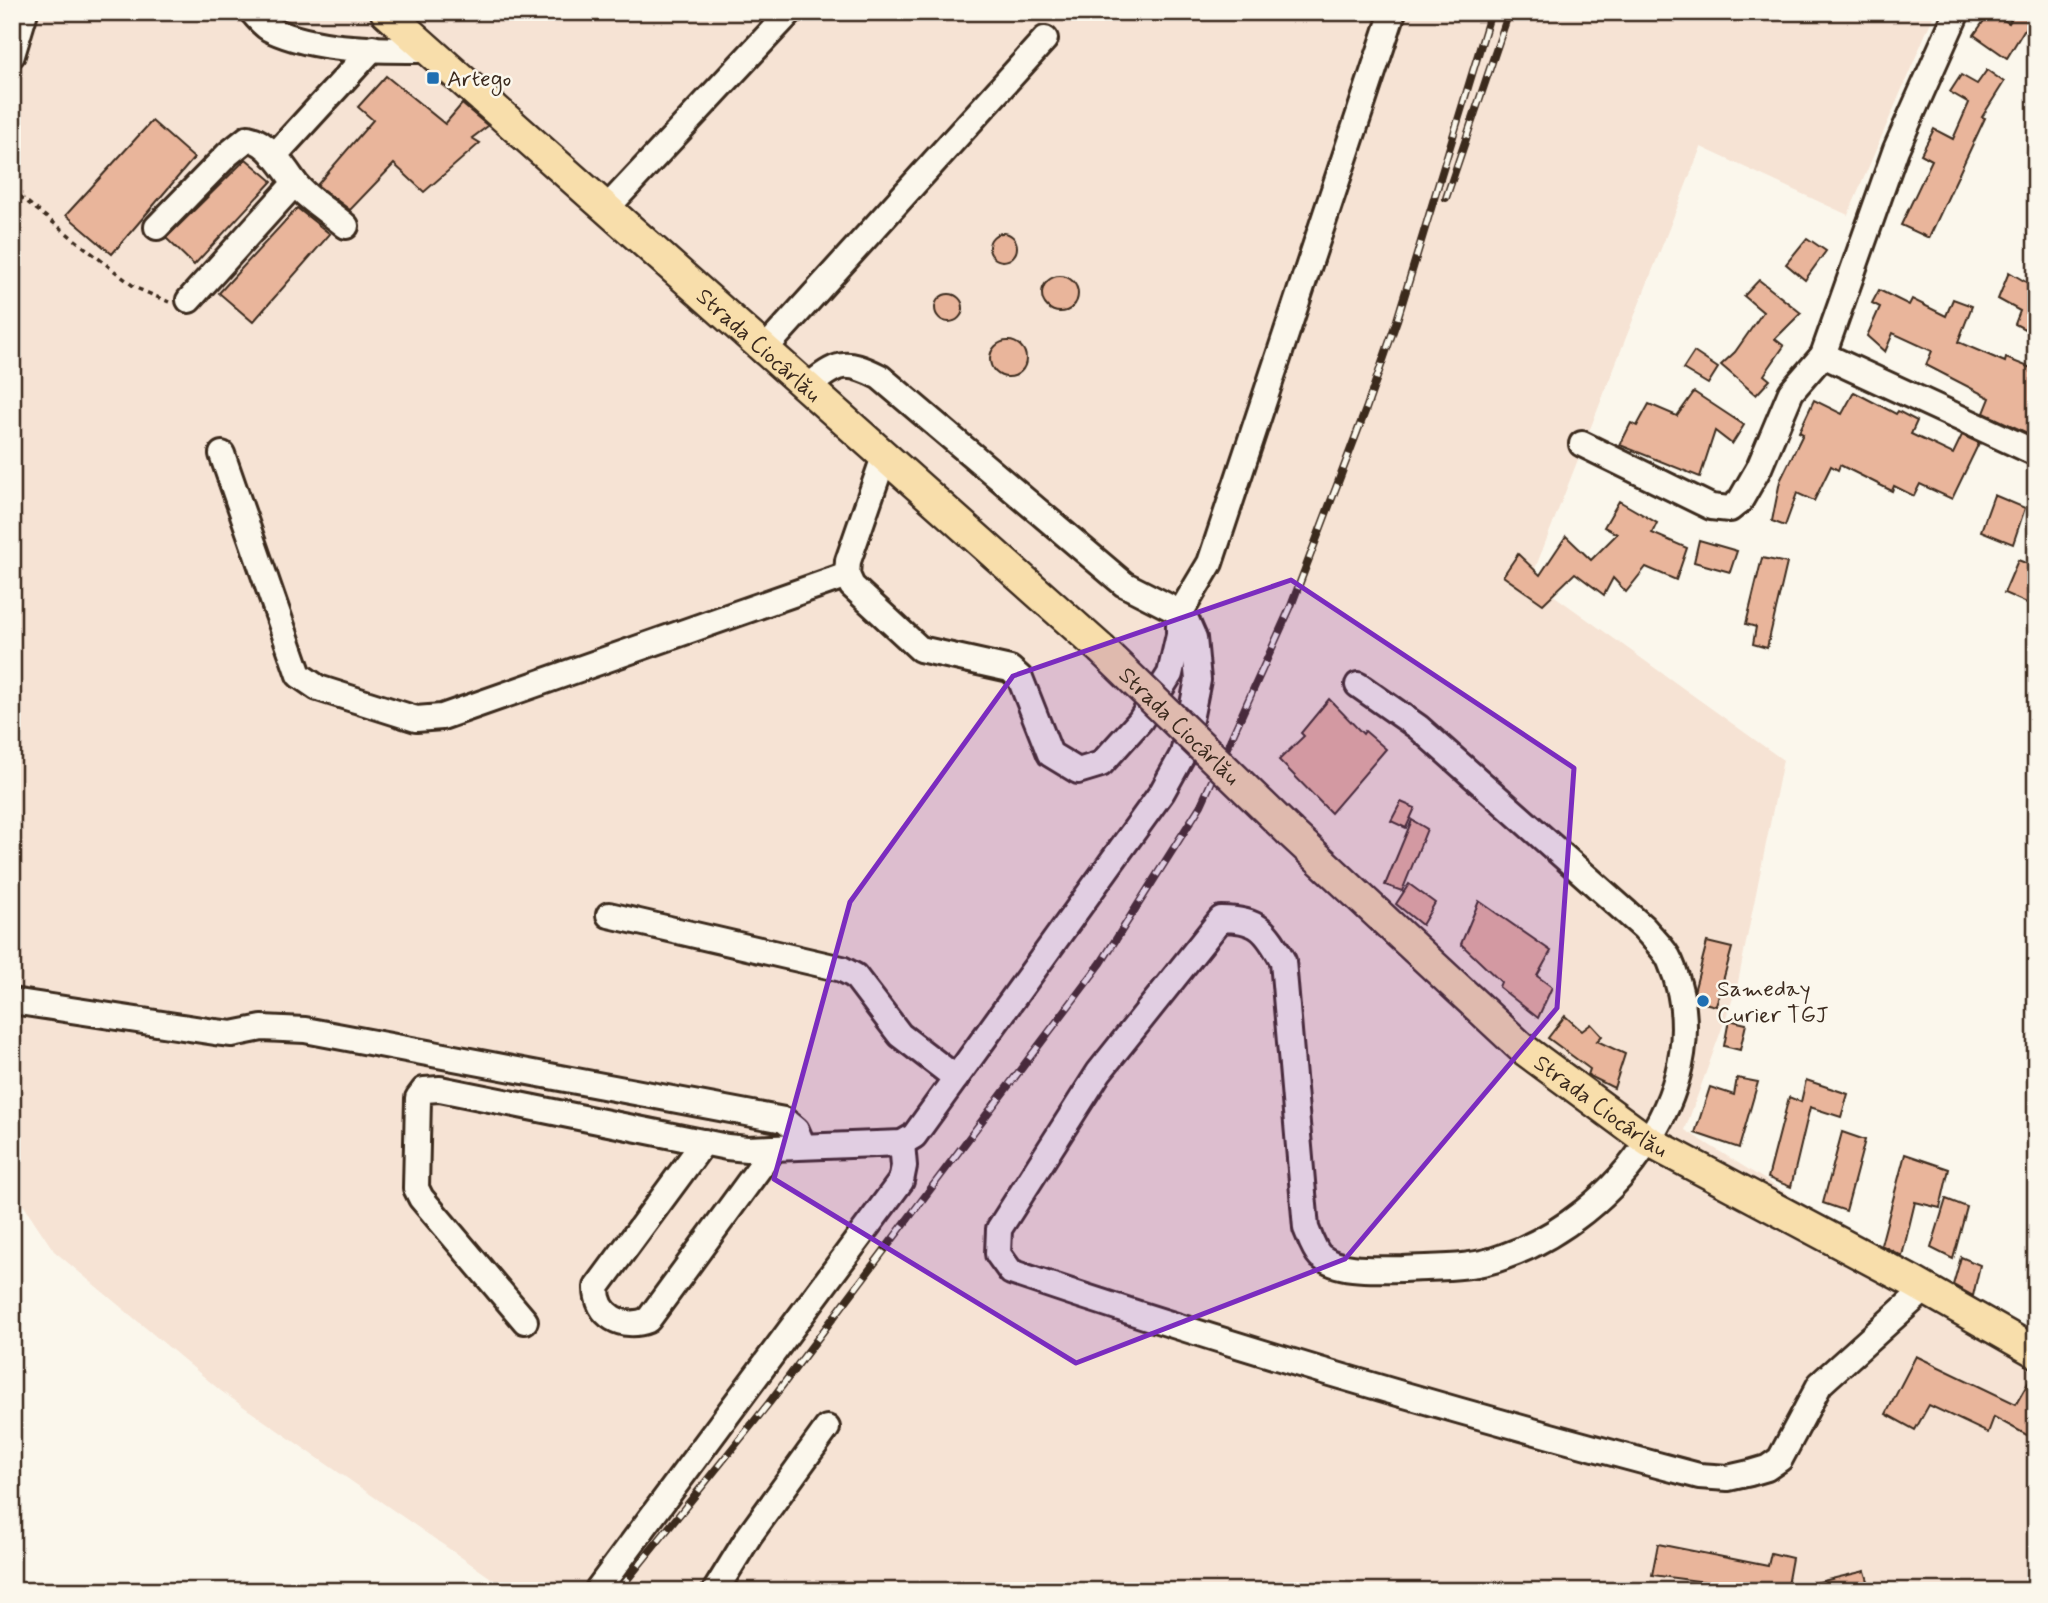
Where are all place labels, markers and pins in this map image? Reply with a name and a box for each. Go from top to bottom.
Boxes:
place label: Artego [447,65,512,97]
marker: Artego [425,70,441,86]
place label: Sameday Curier TGJ [1717,975,1828,1031]
marker: Sameday Curier TGJ [1695,993,1711,1009]

